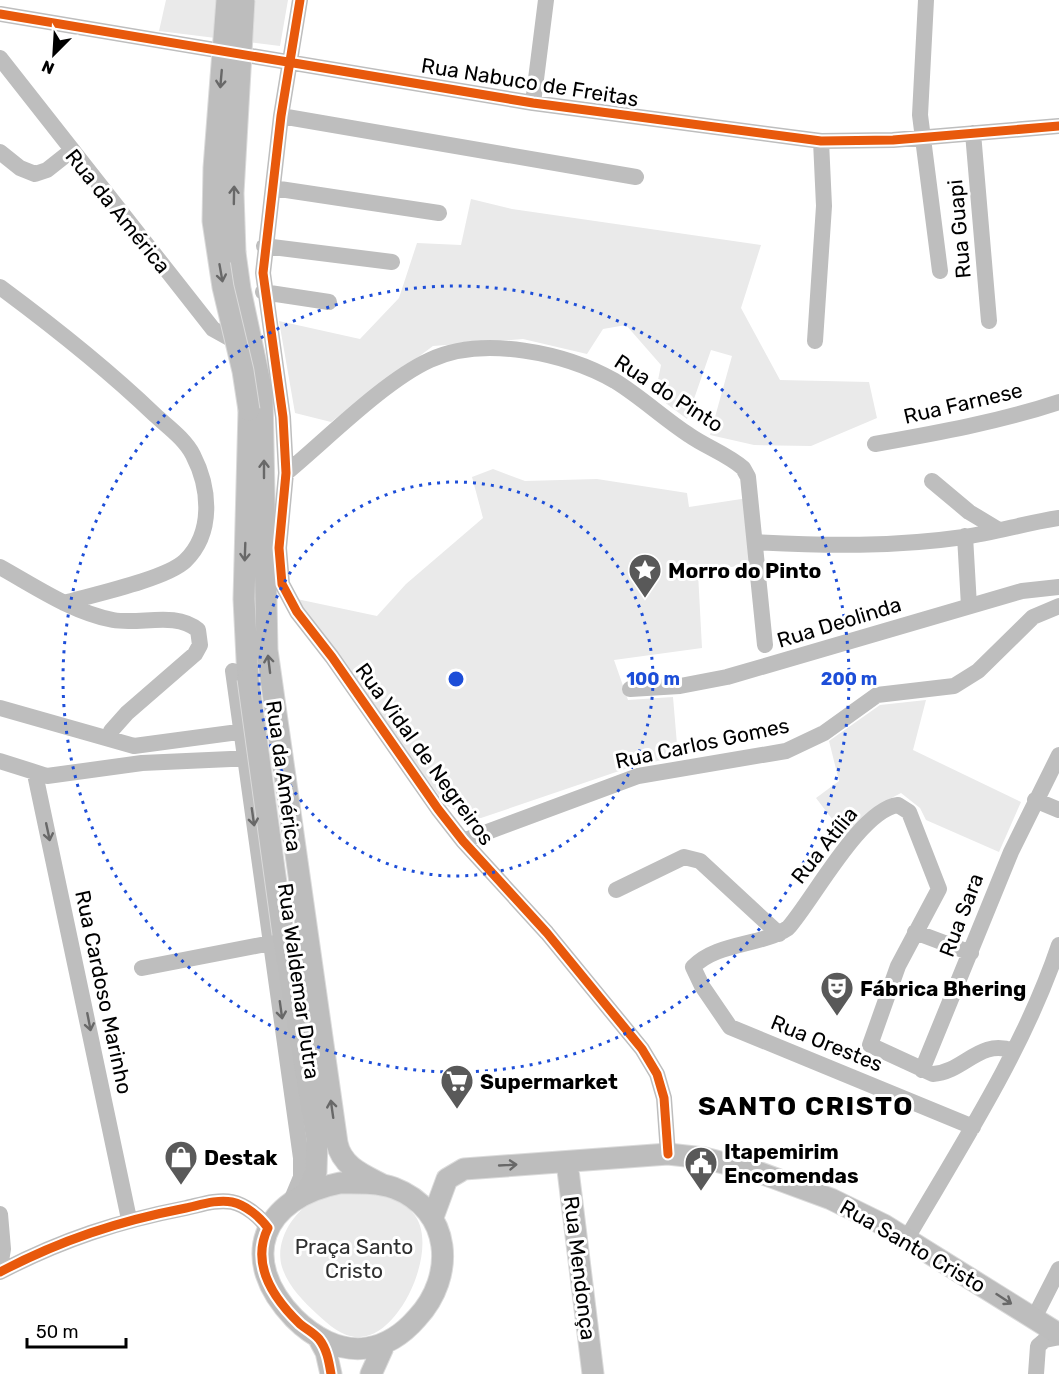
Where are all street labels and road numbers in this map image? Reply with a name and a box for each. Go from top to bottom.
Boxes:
street label: Rua Nabuco de Freitas [420,52,640,112]
street label: Rua da América [60,144,176,278]
street label: Rua Guapi [942,178,976,280]
street label: Rua do Pinto [610,349,728,437]
street label: Rua Farnese [901,377,1025,429]
street label: Rua Deolinda [774,591,904,653]
street label: Rua Vidal de Negreiros [350,658,500,850]
street label: Rua da América [261,699,307,853]
street label: Rua Carlos Gomes [613,712,791,774]
street label: Rua Atília [786,802,862,888]
street label: Rua Sara [934,870,988,960]
street label: Rua Waldemar Dutra [273,881,325,1081]
street label: Rua Cardoso Marinho [70,888,138,1096]
street label: Rua Orestes [767,1009,887,1077]
street label: Rua Santo Cristo [836,1194,990,1298]
street label: Rua Mendonça [559,1195,601,1341]

